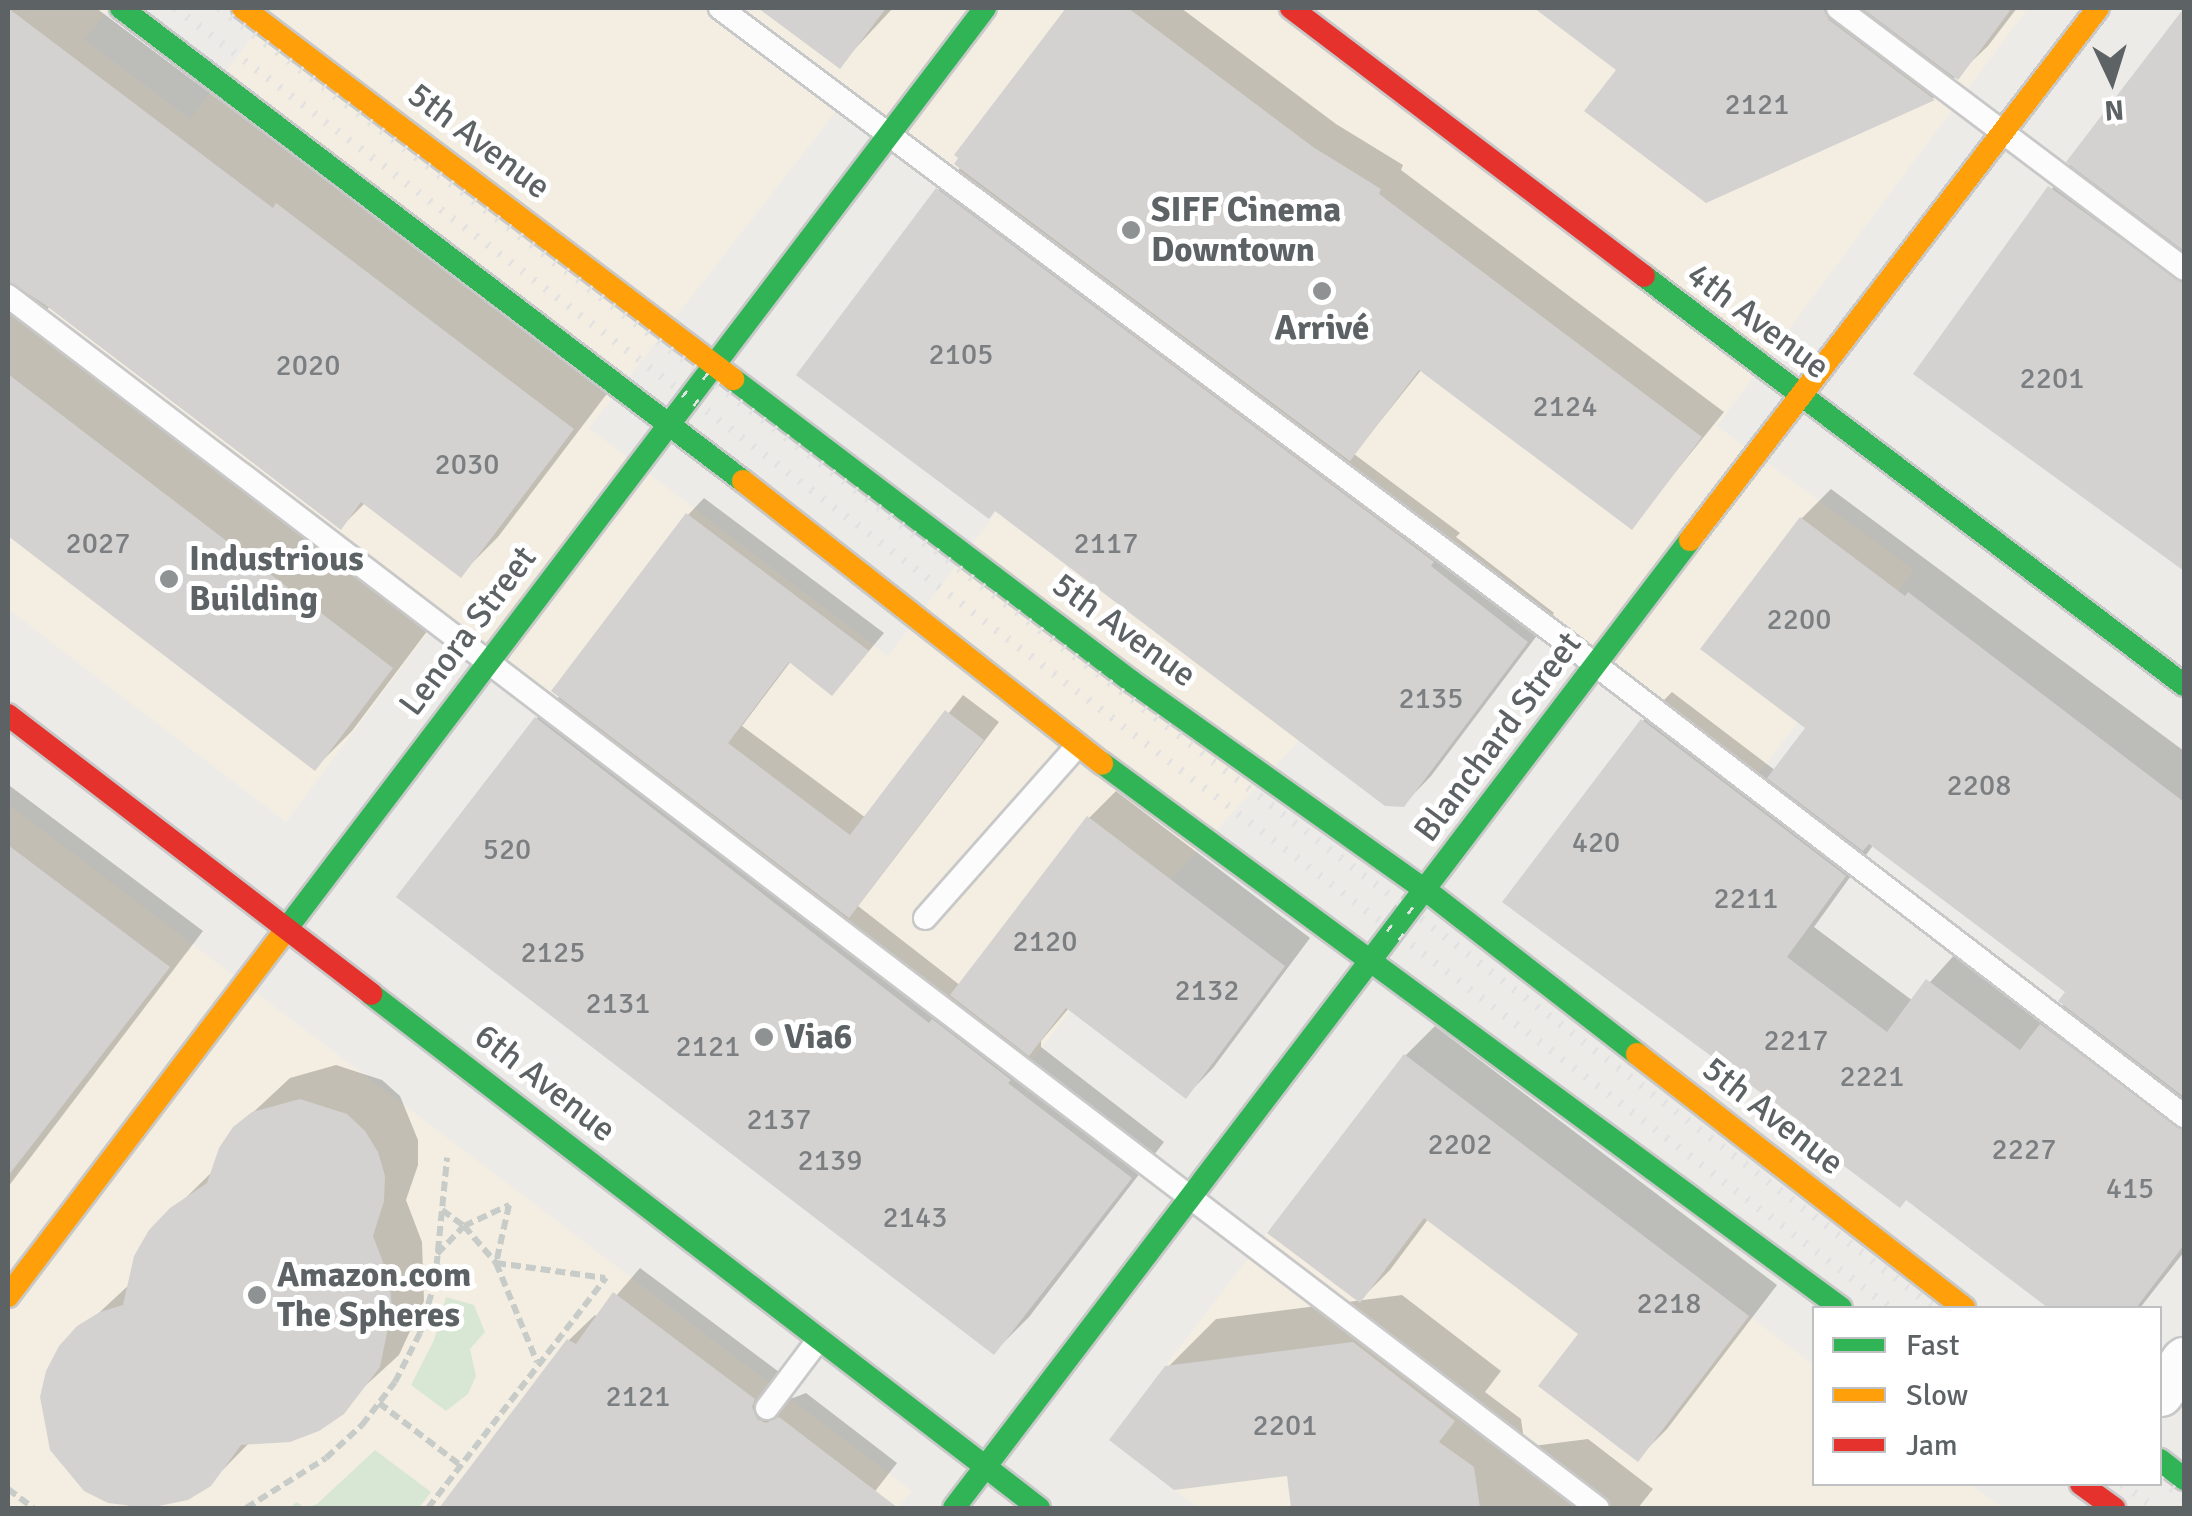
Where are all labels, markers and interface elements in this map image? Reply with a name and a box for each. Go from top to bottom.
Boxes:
north arrow [2062,30,2162,130]
street label: 5th Avenue [400,74,558,208]
house number: 2121 [1725,87,1789,123]
text: N [2103,92,2125,128]
place label: SIFF Cinema Downtown [1151,189,1341,271]
marker: SIFF Cinema Downtown [1120,219,1142,241]
street label: 4th Avenue [1679,254,1837,388]
marker: Arrivé [1311,280,1333,302]
place label: Arrivé [1275,307,1369,349]
house number: 2105 [929,337,993,373]
house number: 2020 [276,348,340,384]
house number: 2201 [2020,361,2084,397]
house number: 2124 [1533,389,1597,425]
house number: 2030 [435,447,499,483]
house number: 2027 [66,526,130,562]
house number: 2117 [1074,526,1138,562]
place label: Industrious Building [189,538,364,620]
street label: Lenora Street [391,538,545,724]
street label: 5th Avenue [1044,564,1204,696]
marker: Industrious Building [158,568,180,590]
house number: 2200 [1767,602,1831,638]
street label: Blanchard Street [1406,624,1590,850]
house number: 2135 [1399,681,1463,717]
house number: 2208 [1947,768,2011,804]
house number: 420 [1572,825,1620,861]
house number: 520 [483,832,531,868]
house number: 2211 [1714,881,1778,917]
house number: 2120 [1013,924,1077,960]
house number: 2125 [521,935,585,971]
house number: 2132 [1175,973,1239,1009]
house number: 2131 [586,986,650,1022]
street label: 6th Avenue [466,1015,624,1151]
place label: Via6 [784,1016,853,1058]
house number: 2217 [1764,1023,1828,1059]
marker: Via6 [753,1026,775,1048]
house number: 2121 [676,1029,740,1065]
street label: 5th Avenue [1694,1048,1852,1184]
house number: 2221 [1840,1059,1904,1095]
house number: 2137 [747,1102,811,1138]
house number: 2202 [1428,1127,1492,1163]
house number: 2227 [1992,1132,2056,1168]
house number: 2139 [798,1143,862,1179]
house number: 415 [2106,1171,2154,1207]
house number: 2143 [883,1200,947,1236]
place label: Amazon.com The Spheres [277,1254,471,1336]
marker: Amazon.com The Spheres [246,1284,268,1306]
house number: 2218 [1637,1286,1701,1322]
legend [1812,1306,2162,1486]
text: Fast [1906,1327,1959,1364]
text: Slow [1906,1377,1968,1414]
house number: 2121 [606,1379,670,1415]
house number: 2201 [1253,1408,1317,1444]
text: Jam [1906,1427,1958,1464]

